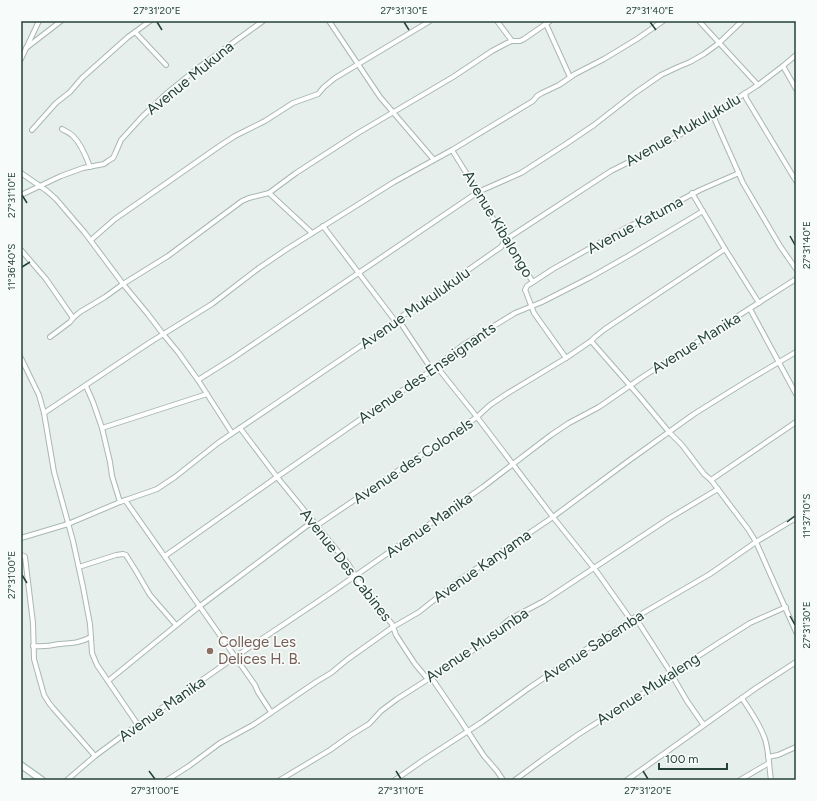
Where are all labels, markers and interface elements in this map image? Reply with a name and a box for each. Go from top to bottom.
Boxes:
text: 27°31'20"E [133,4,181,17]
text: 27°31'30"E [380,4,428,17]
text: 27°31'40"E [626,4,674,17]
street label: Avenue Mukuna [143,37,237,119]
street label: Avenue Mukulukulu [622,90,744,170]
street label: Avenue Kibalongo [459,167,537,281]
text: 27°31'10"E [5,172,18,218]
street label: Avenue Katuma [584,192,686,258]
text: 27°31'40"E [800,221,813,269]
text: 11°36'40"S [5,243,18,291]
street label: Avenue Mukulukulu [357,263,473,353]
street label: Avenue Manika [648,309,744,377]
street label: Avenue des Enseignants [355,319,499,427]
street label: Avenue des Colonels [350,414,476,508]
street label: Avenue Manika [382,489,476,561]
text: 11°37'10"S [800,494,813,538]
street label: Avenue Des Cabines [296,505,396,625]
street label: Avenue Kanyama [430,526,534,606]
text: 27°31'00"E [5,551,18,599]
text: 27°31'30"E [800,601,813,649]
street label: Avenue Musumba [422,604,532,686]
street label: Avenue Sabemba [539,606,647,686]
place label: College Les Delices H. B. [218,633,301,668]
marker: College Les Delices H. B. [205,646,215,656]
street label: Avenue Mukaleng [593,649,703,729]
street label: Avenue Manika [115,673,209,745]
scale bar [659,745,727,771]
text: 100 m [665,752,699,766]
text: 27°31'00"E [131,784,179,797]
text: 27°31'10"E [378,784,424,797]
text: 27°31'20"E [624,784,672,797]

